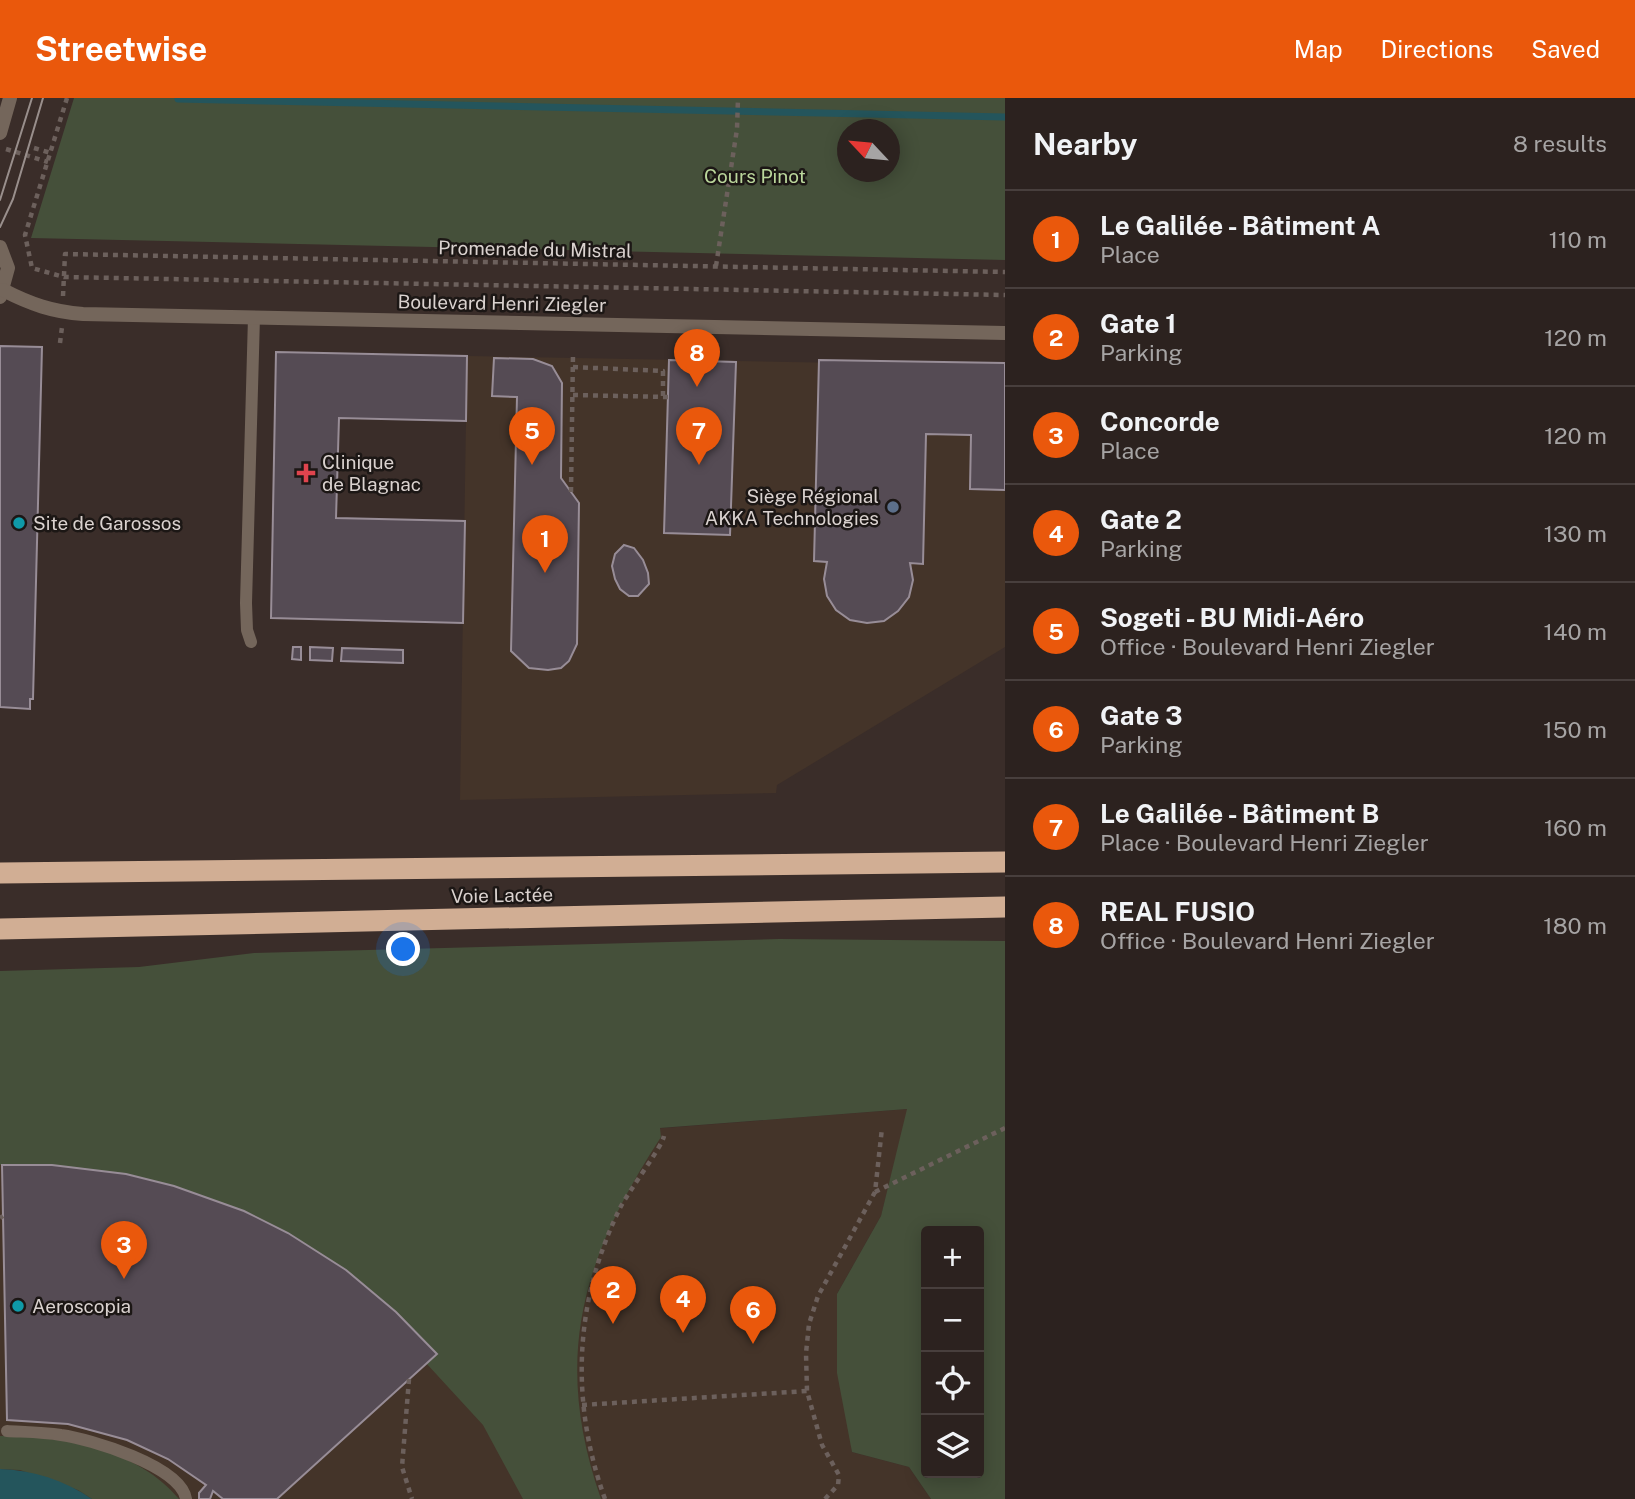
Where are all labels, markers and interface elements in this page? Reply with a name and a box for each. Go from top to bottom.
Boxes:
text: Streetwise [35,30,207,68]
text: Map [1294,35,1343,63]
text: Directions [1381,35,1493,63]
text: Saved [1531,35,1600,63]
north arrow [837,119,900,182]
text: Nearby [1033,126,1137,162]
text: 8 results [1513,130,1607,157]
park label: Cours Pinot [704,165,806,187]
text: Le Galilée - Bâtiment A [1100,210,1380,241]
text: 1 [1051,226,1061,253]
text: 110 m [1549,226,1607,253]
street label: Promenade du Mistral [438,236,632,262]
text: Place [1100,241,1160,268]
street label: Boulevard Henri Ziegler [397,290,607,316]
text: Gate 1 [1100,308,1176,339]
text: 2 [1049,324,1063,351]
text: 120 m [1544,324,1607,351]
pin: 8 [674,329,720,387]
text: Parking [1100,339,1182,366]
text: Concorde [1100,406,1220,437]
pin: 5 [509,407,555,465]
pin: 7 [676,407,722,465]
text: 3 [1048,422,1064,449]
text: 120 m [1544,422,1607,449]
text: Place [1100,437,1160,464]
place label: Clinique de Blagnac [322,451,421,495]
marker: Clinique de Blagnac [296,463,316,483]
place label: Siège Régional AKKA Technologies [705,485,879,529]
marker: Siège Régional AKKA Technologies [885,499,901,515]
text: Gate 2 [1100,504,1182,535]
place label: Site de Garossos [33,512,181,534]
marker: Site de Garossos [11,515,27,531]
pin: 1 [522,515,568,573]
text: 4 [1048,520,1064,547]
text: 130 m [1544,520,1607,547]
text: Parking [1100,535,1182,562]
text: Sogeti - BU Midi-Aéro [1100,602,1364,633]
text: 5 [1048,618,1064,645]
text: 140 m [1544,618,1607,645]
text: Office · Boulevard Henri Ziegler [1100,633,1435,660]
text: Gate 3 [1100,700,1182,731]
text: 6 [1048,716,1064,743]
text: 150 m [1543,716,1607,743]
text: Parking [1100,731,1182,758]
text: Le Galilée - Bâtiment B [1100,798,1379,829]
text: 7 [1049,814,1063,841]
text: 160 m [1544,814,1607,841]
text: Place · Boulevard Henri Ziegler [1100,829,1429,856]
street label: Voie Lactée [451,883,553,907]
text: REAL FUSIO [1100,896,1255,927]
text: 8 [1048,912,1064,939]
text: 180 m [1543,912,1607,939]
text: Office · Boulevard Henri Ziegler [1100,927,1435,954]
your location [386,932,420,966]
pin: 3 [101,1221,147,1279]
map controls [921,1226,984,1478]
button: + [921,1226,984,1289]
pin: 2 [590,1266,636,1324]
pin: 4 [660,1275,706,1333]
pin: 6 [730,1286,776,1344]
button: − [921,1289,984,1352]
place label: Aeroscopia [32,1295,131,1317]
marker: Aeroscopia [10,1298,26,1314]
button: locate [921,1352,984,1415]
button: layers [921,1415,984,1478]

